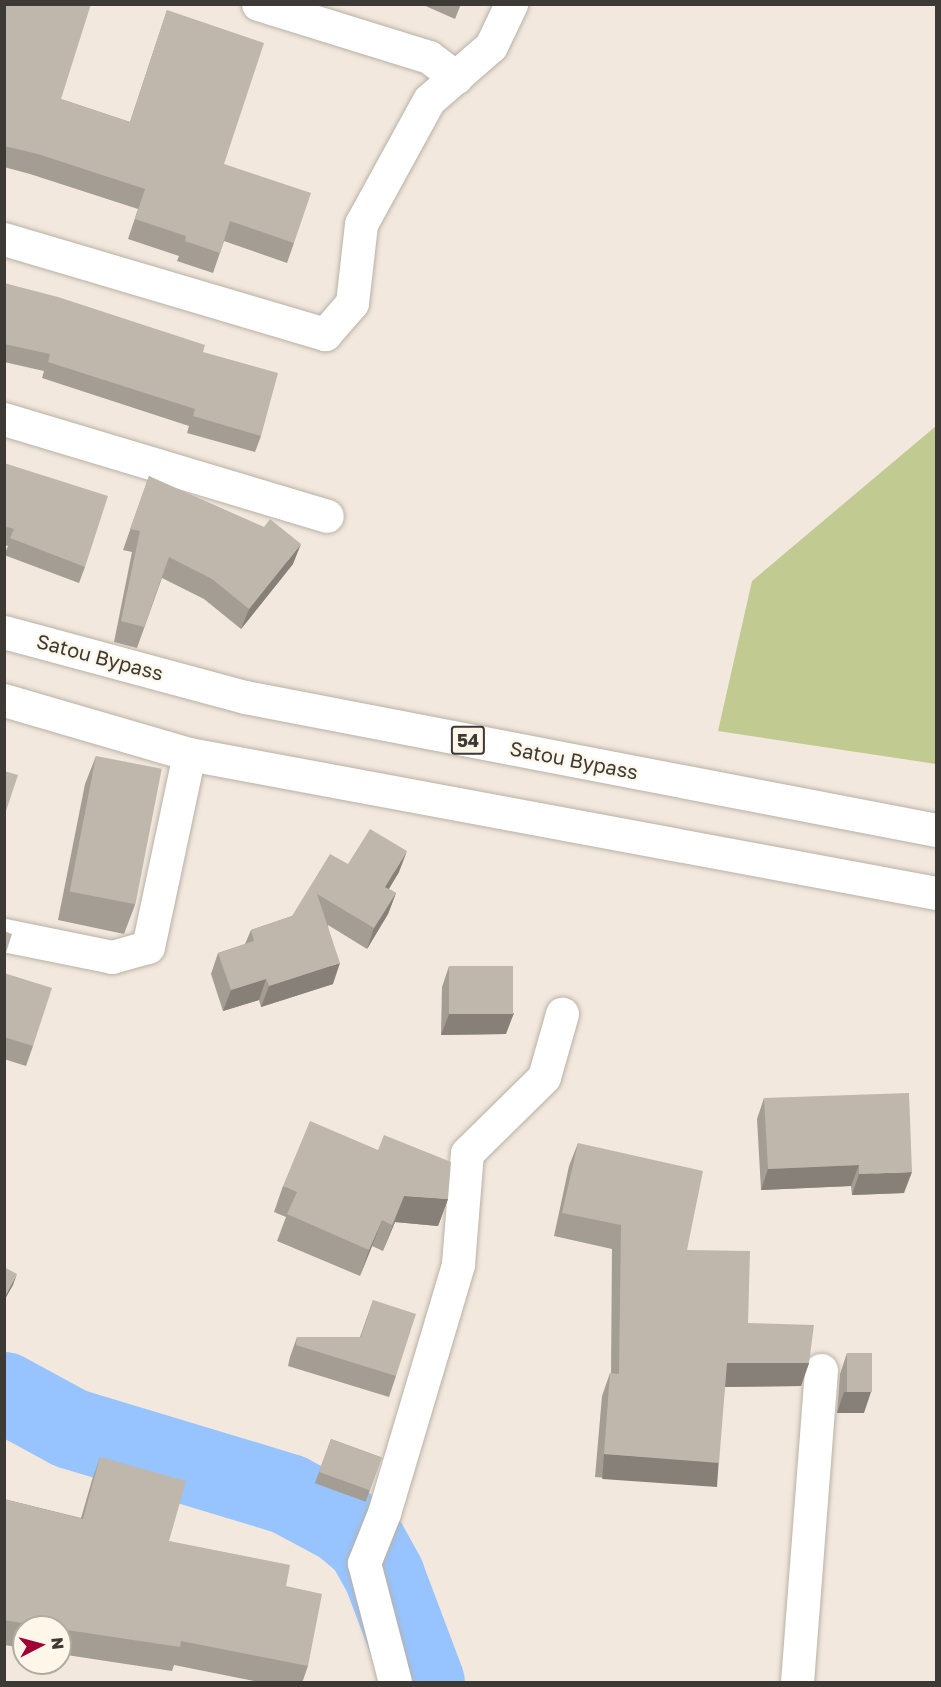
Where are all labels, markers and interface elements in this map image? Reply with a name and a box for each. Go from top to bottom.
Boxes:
street label: Satou Bypass [34,629,166,685]
road number: 54 [450,725,486,755]
street label: Satou Bypass [508,736,640,784]
north arrow [12,1615,72,1675]
text: N [47,1636,68,1650]

